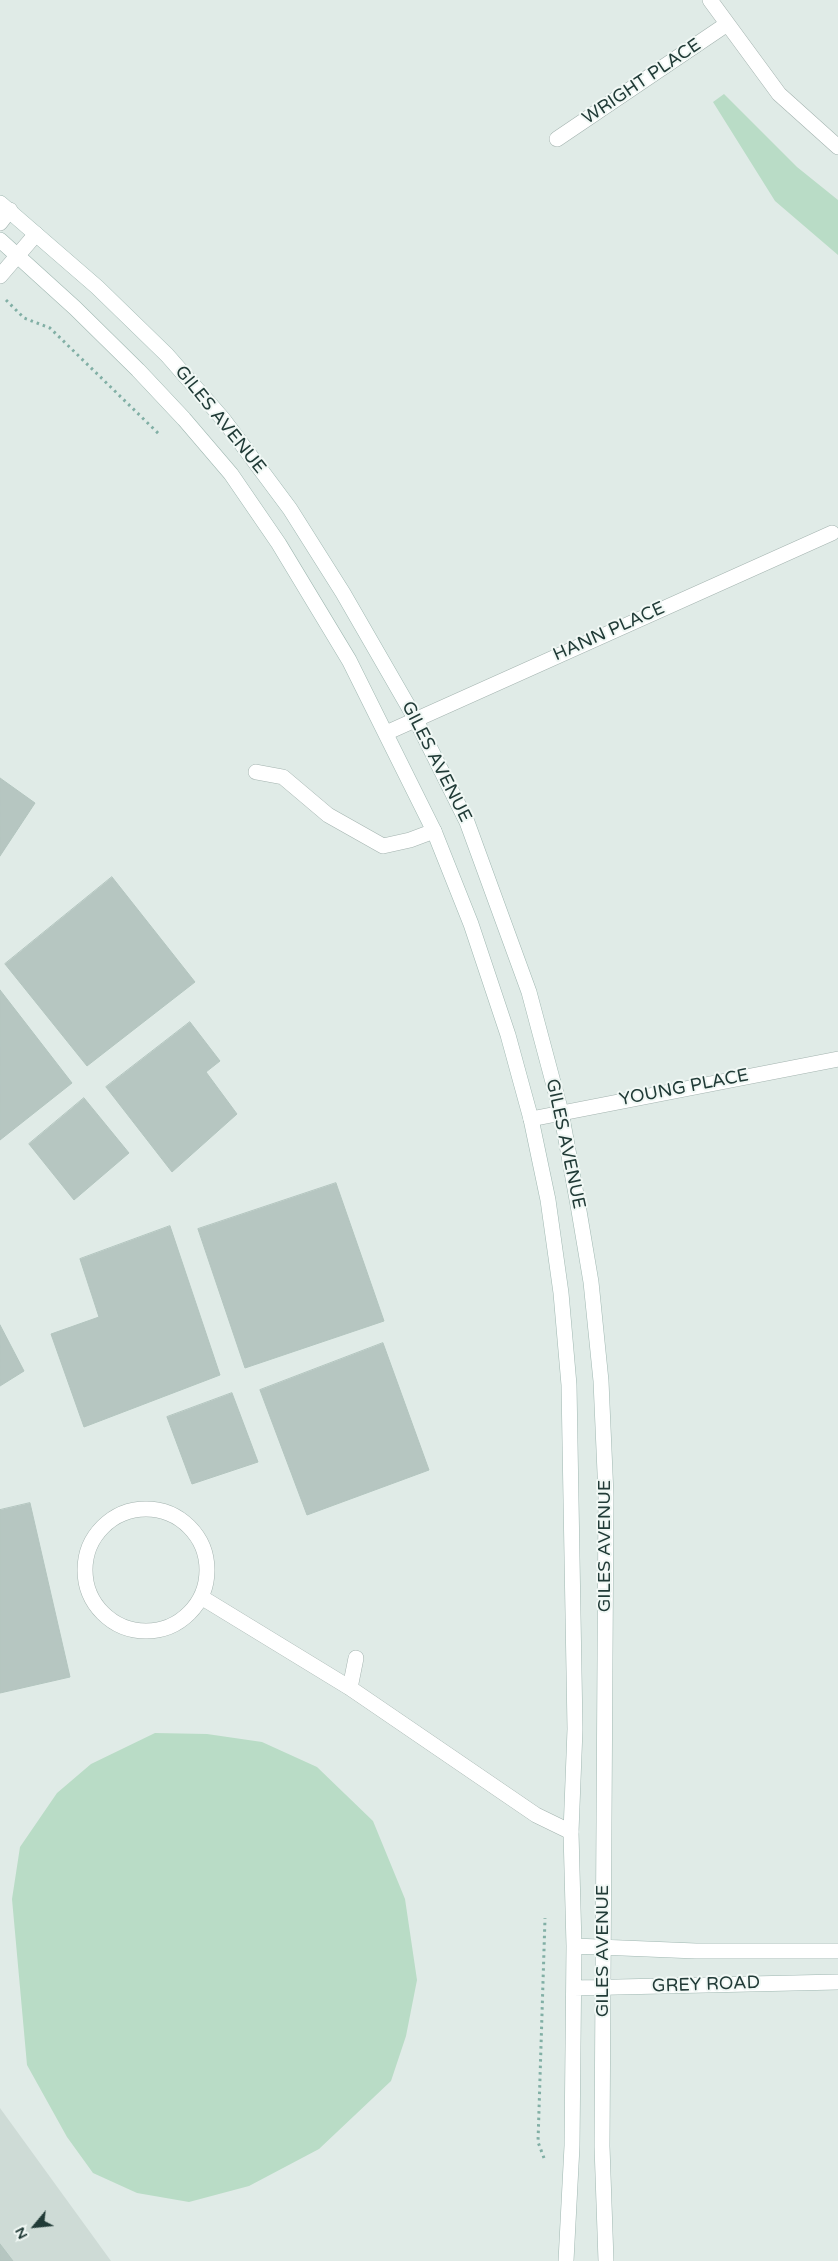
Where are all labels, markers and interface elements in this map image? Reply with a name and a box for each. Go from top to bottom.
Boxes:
street label: WRIGHT PLACE [579,34,705,130]
street label: GILES AVENUE [170,362,270,478]
street label: HANN PLACE [550,598,668,666]
street label: GILES AVENUE [396,698,476,826]
street label: YOUNG PLACE [618,1065,750,1111]
street label: GILES AVENUE [541,1077,589,1211]
street label: GILES AVENUE [594,1480,616,1612]
street label: GILES AVENUE [592,1885,614,2017]
street label: GREY ROAD [652,1972,760,1998]
north arrow [10,2201,60,2251]
text: N [11,2224,31,2242]

